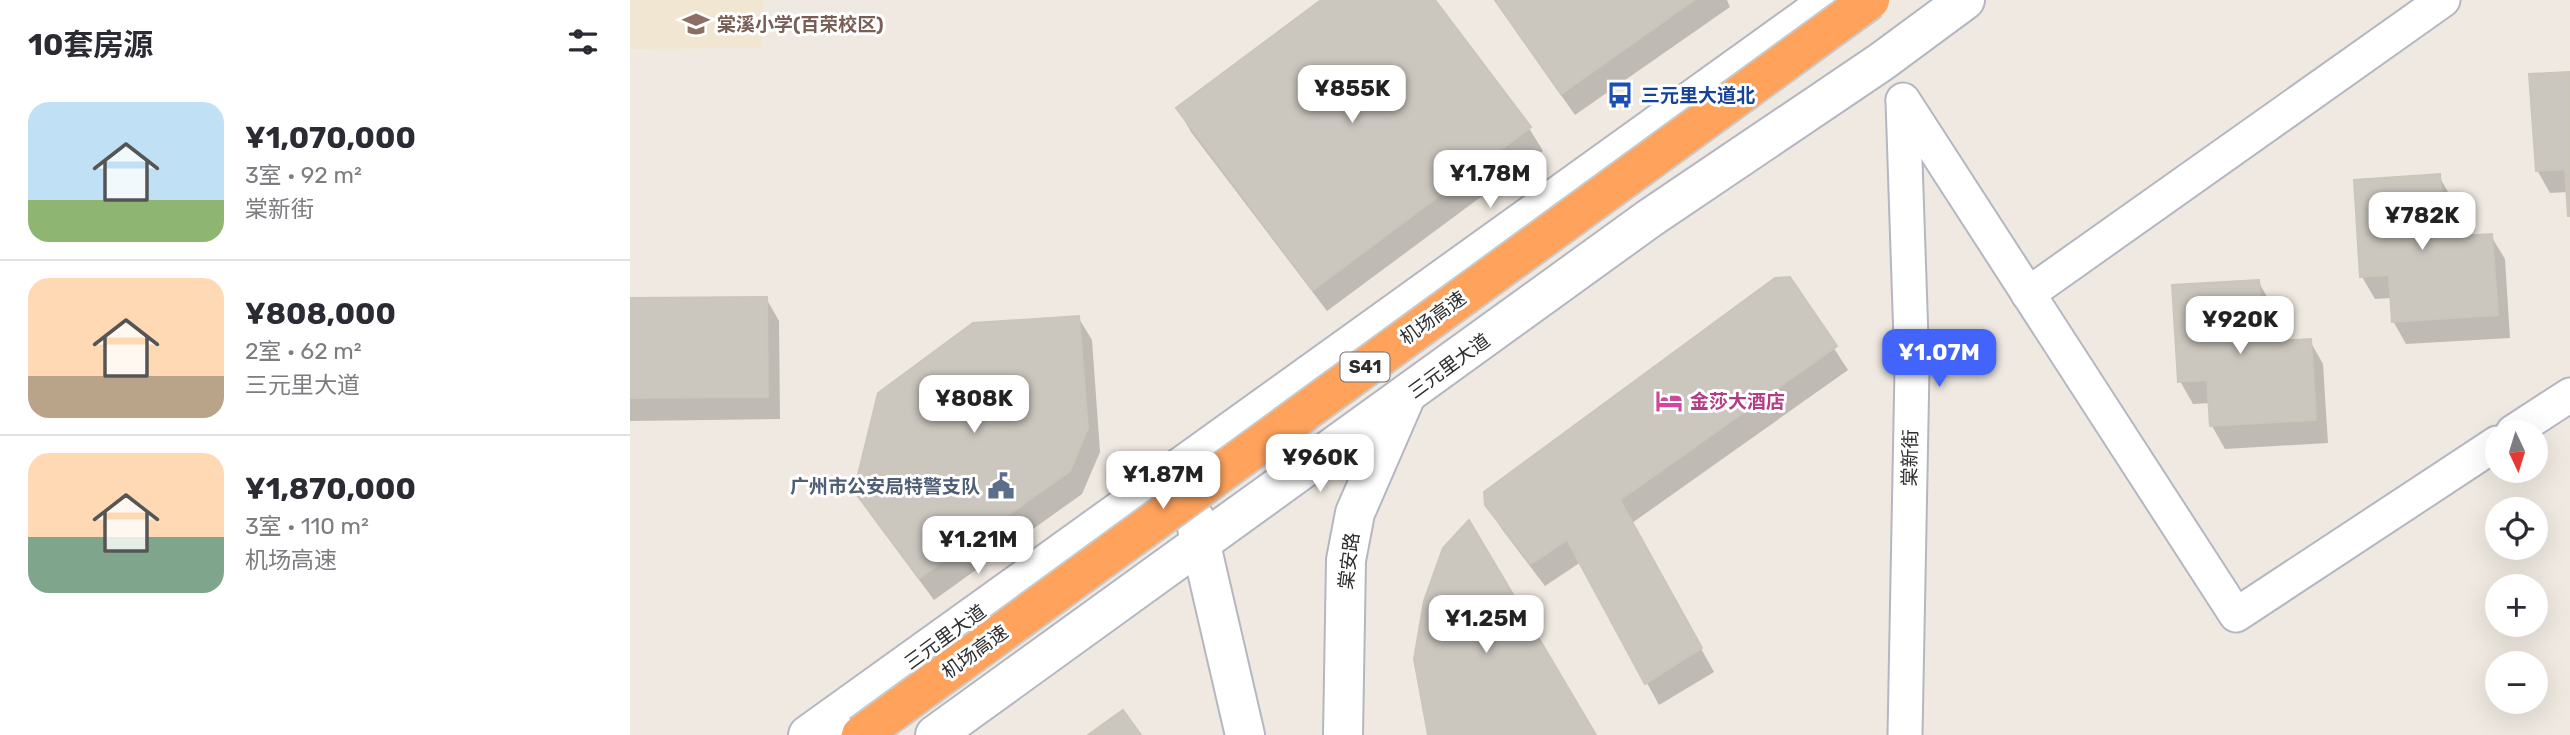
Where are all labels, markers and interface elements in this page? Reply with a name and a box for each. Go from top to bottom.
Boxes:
school or university icon: 棠溪小学(百荣校区) [681,9,711,39]
place label: 棠溪小学(百荣校区) [717,13,884,36]
icon: filters [564,23,602,61]
text: 10套房源 [28,27,153,63]
pin: ¥855K [1303,66,1401,125]
text: ¥855K [1314,74,1390,102]
bus stop icon: 三元里大道北 [1605,80,1635,110]
place label: 三元里大道北 [1641,84,1755,107]
text: ¥1,070,000 [245,120,416,156]
icon: home [84,130,168,214]
pin: ¥1.78M [1433,150,1547,210]
text: ¥1.78M [1450,159,1530,187]
text: 3室 · 92 m² [245,161,362,189]
pin: ¥782K [2373,192,2471,252]
text: 棠新街 [245,195,314,223]
text: ¥782K [2385,201,2459,229]
street label: 机场高速 [1395,286,1471,350]
text: ¥808,000 [245,296,396,332]
pin: ¥920K [2191,296,2289,356]
text: ¥920K [2202,305,2278,333]
icon: home [84,306,168,390]
street label: 三元里大道 [1404,329,1494,403]
pin: ¥1.07M [1882,330,1996,389]
text: 2室 · 62 m² [245,337,362,365]
text: ¥1.07M [1898,338,1980,366]
road number: S41 [1340,352,1390,382]
text: 三元里大道 [245,371,360,399]
pin: ¥808K [925,376,1023,435]
text: ¥808K [935,384,1013,412]
hotel icon: 金莎大酒店 [1654,386,1684,416]
place label: 金莎大酒店 [1690,390,1785,413]
north arrow [2485,420,2548,483]
map controls [2485,420,2548,714]
street label: 棠新街 [1898,429,1922,487]
pin: ¥960K [1271,434,1369,494]
text: ¥960K [1282,443,1358,471]
pin: ¥1.87M [1106,452,1220,511]
text: ¥1.87M [1122,460,1204,488]
text: ¥1,870,000 [245,471,416,507]
public building icon: 广州市公安局特警支队 [986,471,1016,501]
place label: 广州市公安局特警支队 [790,475,980,498]
icon: home [84,481,168,565]
button: locate [2485,497,2548,560]
text: 3室 · 110 m² [245,512,369,540]
pin: ¥1.21M [921,516,1035,576]
text: ¥1.21M [938,525,1018,553]
street label: 棠安路 [1334,531,1364,591]
text: 机场高速 [245,546,337,574]
button: + [2485,574,2548,637]
pin: ¥1.25M [1429,596,1543,655]
street label: 三元里大道 [900,600,990,674]
text: ¥1.25M [1445,604,1527,632]
street label: 机场高速 [937,620,1013,684]
button: − [2485,651,2548,714]

